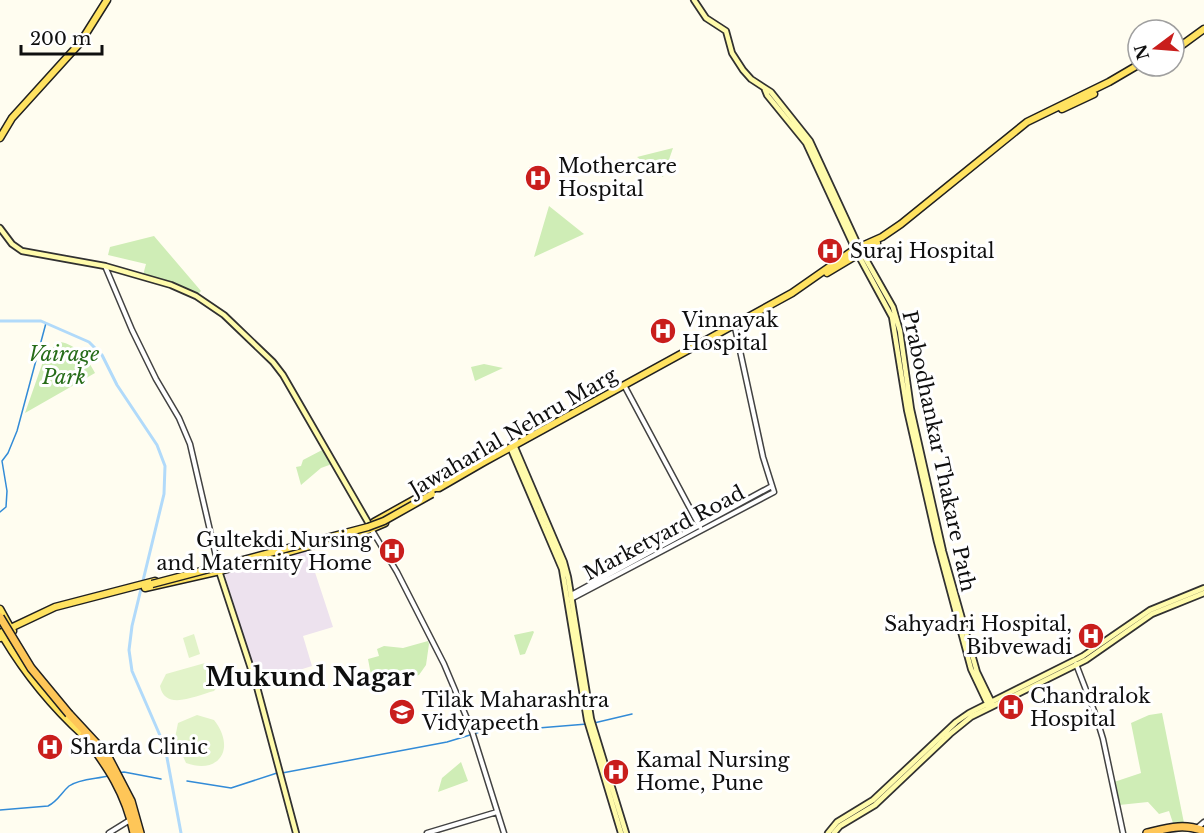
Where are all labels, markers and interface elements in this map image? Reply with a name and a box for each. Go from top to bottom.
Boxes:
scale bar [21,18,102,56]
north arrow [1126,18,1186,78]
text: 200 m [30,28,91,50]
text: N [1130,42,1153,62]
place label: Mothercare Hospital [558,154,677,201]
hospital icon: Mothercare Hospital [523,163,553,193]
hospital icon: Suraj Hospital [815,236,845,266]
place label: Suraj Hospital [850,239,994,263]
place label: Vinnayak Hospital [681,308,779,355]
street label: Prabodhankar Thakare Path [897,308,981,594]
hospital icon: Vinnayak Hospital [648,316,678,346]
park label: Vairage Park [29,342,99,389]
street label: Jawaharlal Nehru Marg [402,362,622,503]
street label: Marketyard Road [580,481,748,585]
place label: Gultekdi Nursing and Maternity Home [156,528,373,575]
hospital icon: Gultekdi Nursing and Maternity Home [377,536,407,566]
place label: Sahyadri Hospital, Bibvewadi [884,612,1072,659]
hospital icon: Sahyadri Hospital, Bibvewadi [1076,621,1106,651]
district label: Mukund Nagar [205,661,415,693]
place label: Chandralok Hospital [1030,684,1151,731]
place label: Tilak Maharashtra Vidyapeeth [421,688,610,735]
hospital icon: Chandralok Hospital [996,692,1026,722]
school or university icon: Tilak Maharashtra Vidyapeeth [387,697,417,727]
hospital icon: Sharda Clinic [35,732,65,762]
place label: Sharda Clinic [70,735,208,759]
place label: Kamal Nursing Home, Pune [636,748,791,795]
hospital icon: Kamal Nursing Home, Pune [601,757,631,787]

